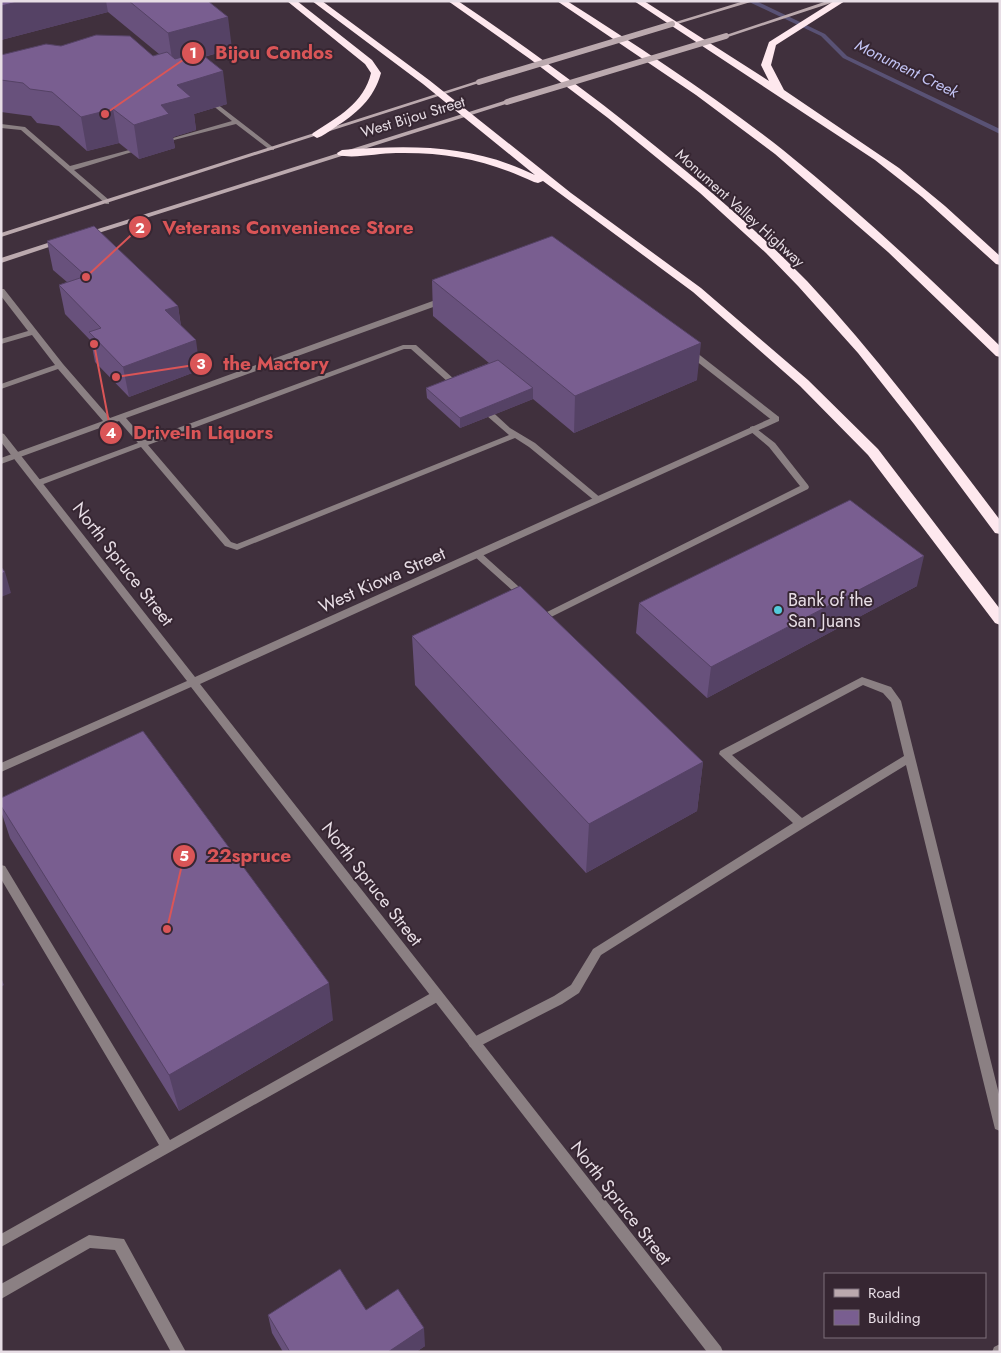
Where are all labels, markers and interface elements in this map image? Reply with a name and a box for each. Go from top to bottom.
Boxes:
water label: Monument Creek [851,33,964,104]
callout: Bijou Condos [180,36,343,70]
text: Bijou Condos [215,39,333,66]
text: 1 [189,42,197,64]
street label: West Bijou Street [358,91,468,143]
street label: Monument Valley Highway [670,144,810,272]
callout: Veterans Convenience Store [127,210,423,244]
text: Veterans Convenience Store [161,214,414,241]
text: 2 [135,217,145,239]
callout: the Mactory [188,347,339,381]
text: the Mactory [223,350,330,377]
text: 3 [196,353,206,375]
callout: Drive-In Liquors [98,416,283,450]
text: Drive-In Liquors [133,419,273,446]
text: 4 [106,422,116,444]
street label: North Spruce Street [66,496,180,632]
street label: West Kiowa Street [314,540,450,620]
place label: Bank of the San Juans [788,587,873,634]
marker: Bank of the San Juans [772,604,784,616]
street label: North Spruce Street [315,816,429,952]
callout: 22spruce [172,839,301,873]
text: 22spruce [207,842,291,869]
text: 5 [179,845,189,867]
street label: North Spruce Street [564,1135,678,1271]
legend [824,1273,986,1338]
text: Road [868,1282,900,1304]
text: Building [868,1307,920,1329]

